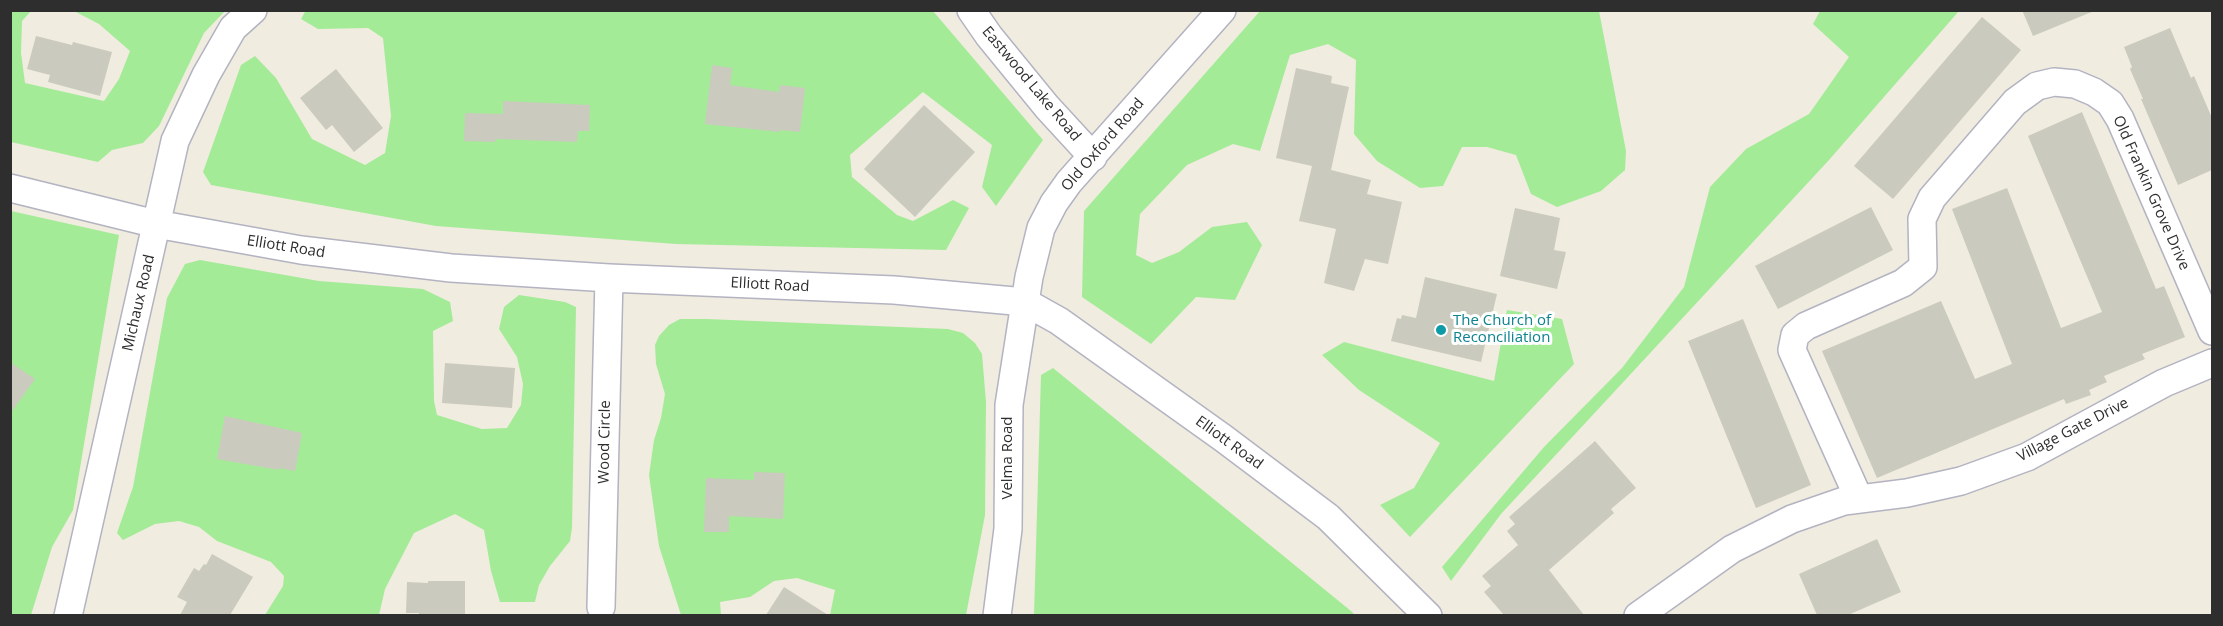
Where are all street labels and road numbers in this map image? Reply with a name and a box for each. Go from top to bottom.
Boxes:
street label: Eastwood Lake Road [978,23,1084,145]
street label: Old Oxford Road [1058,95,1148,195]
street label: Old Frankin Grove Drive [2109,113,2193,273]
street label: Elliott Road [246,232,326,262]
street label: Michaux Road [119,253,159,353]
street label: Elliott Road [730,274,810,296]
street label: Village Gate Drive [2014,394,2132,466]
street label: Wood Circle [595,400,615,484]
street label: Elliott Road [1192,412,1266,474]
street label: Velma Road [999,416,1017,500]

